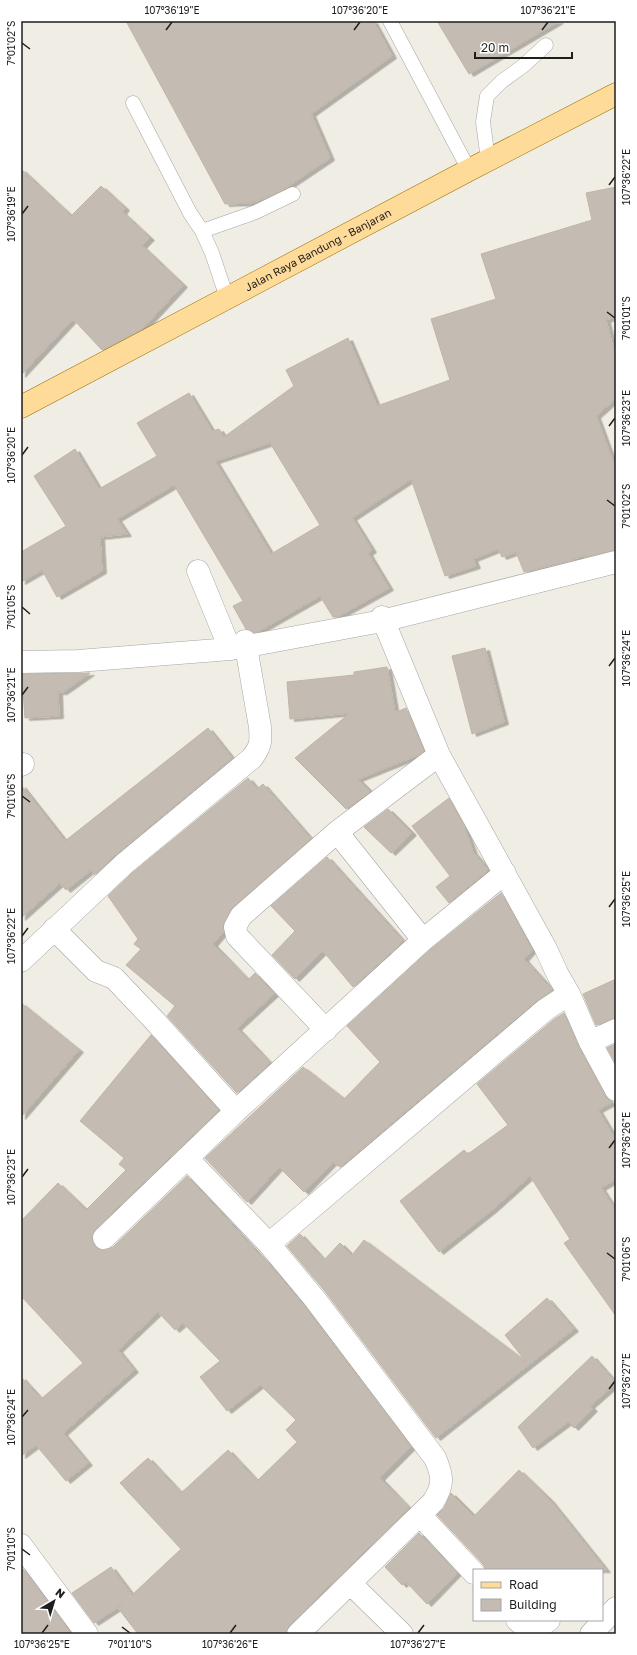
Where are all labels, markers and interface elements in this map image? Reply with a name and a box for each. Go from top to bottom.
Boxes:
text: 107°36'19"E [144,4,200,16]
text: 107°36'20"E [332,4,388,16]
text: 107°36'21"E [521,4,576,16]
text: 7°01'02"S [5,21,17,65]
scale bar [475,34,572,60]
text: 20 m [481,40,509,55]
text: 107°36'22"E [620,149,632,205]
text: 107°36'19"E [5,186,17,242]
street label: Jalan Raya Bandung - Banjaran [242,205,393,293]
text: 7°01'01"S [620,296,632,340]
text: 107°36'23"E [620,390,632,446]
text: 107°36'20"E [5,427,17,483]
text: 7°01'02"S [620,484,632,528]
text: 7°01'05"S [5,585,17,629]
text: 107°36'24"E [620,630,632,686]
text: 107°36'21"E [5,668,17,723]
text: 7°01'06"S [5,774,17,819]
text: 107°36'25"E [620,871,632,927]
text: 107°36'22"E [5,908,17,964]
text: 107°36'26"E [620,1112,632,1168]
text: 107°36'23"E [5,1149,17,1205]
text: 7°01'06"S [620,1237,632,1282]
text: 107°36'27"E [620,1353,632,1409]
text: 107°36'24"E [5,1389,17,1445]
text: 7°01'10"S [5,1527,17,1571]
legend [473,1569,603,1621]
text: Road [509,1577,538,1592]
north arrow [34,1581,74,1621]
text: N [53,1585,68,1600]
text: Building [509,1597,557,1612]
text: 107°36'25"E [14,1638,70,1650]
text: 7°01'10"S [108,1638,152,1650]
text: 107°36'26"E [202,1638,258,1650]
text: 107°36'27"E [390,1638,446,1650]

